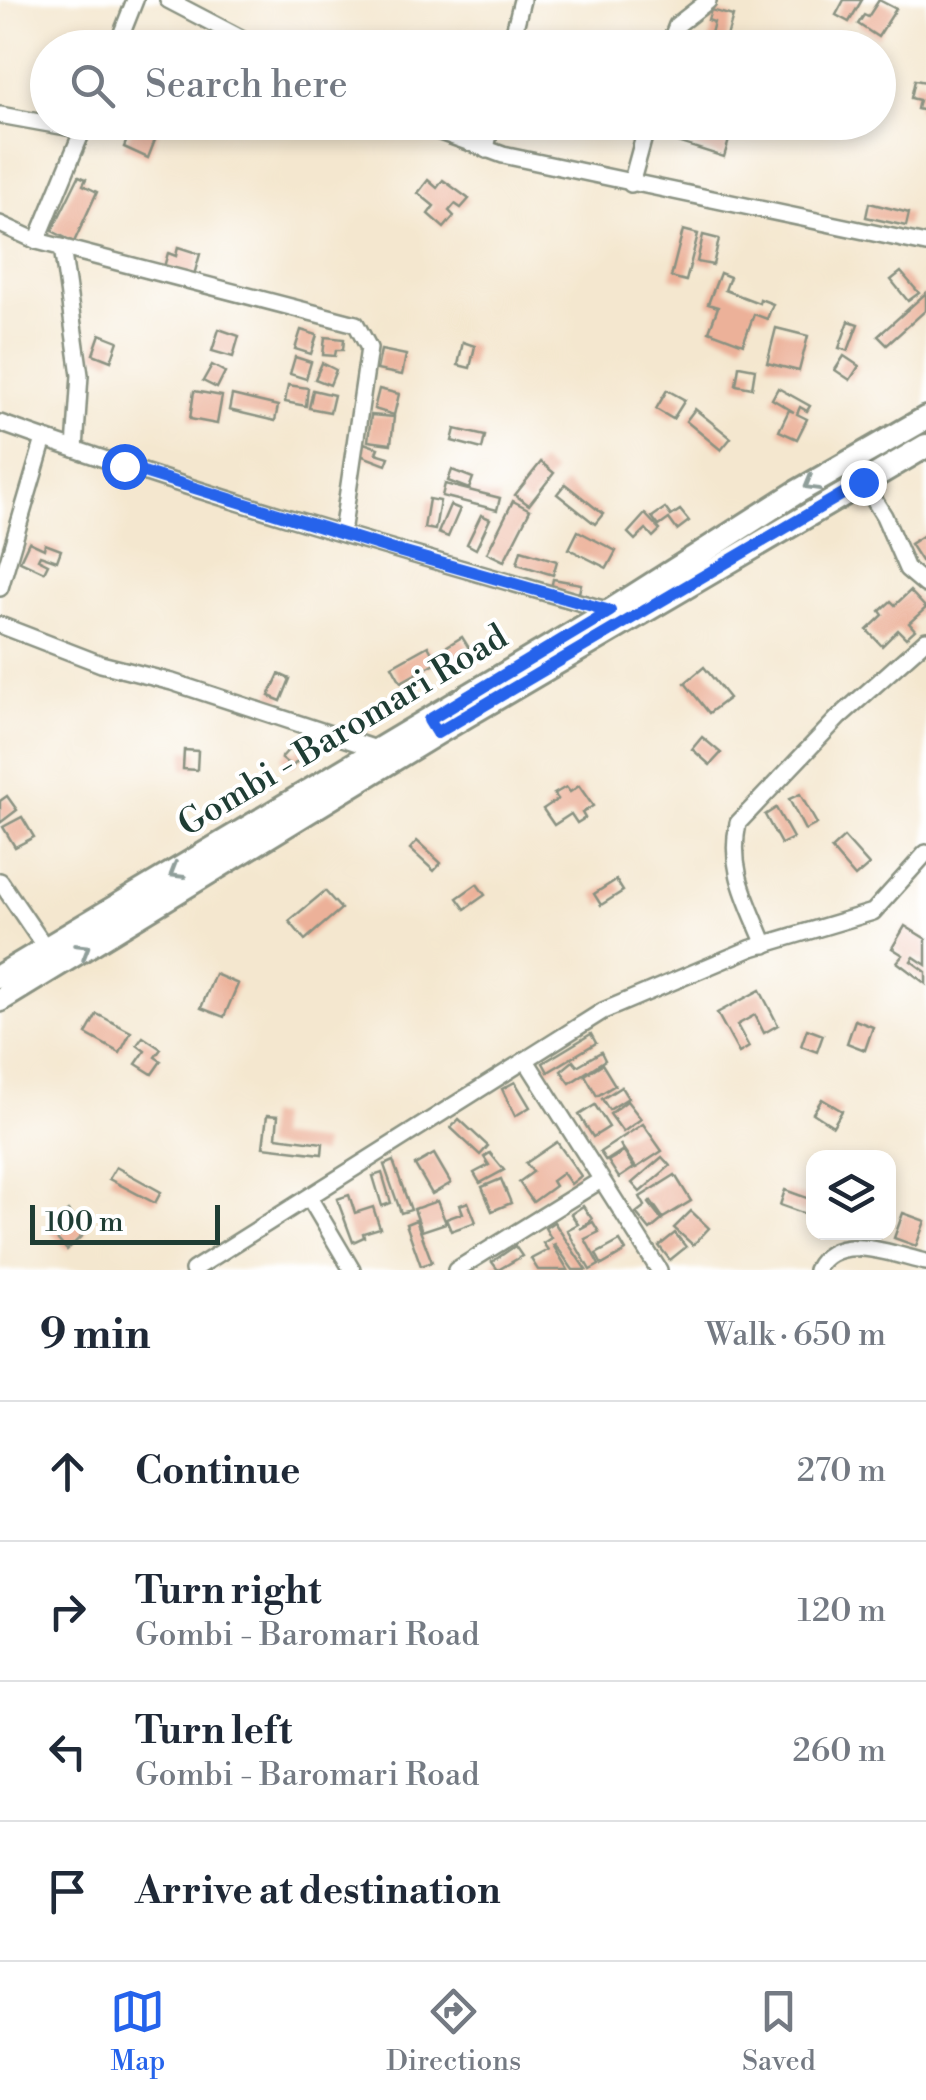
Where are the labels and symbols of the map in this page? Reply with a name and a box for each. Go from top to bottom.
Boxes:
route start [102,444,148,490]
route end [841,460,887,506]
one-way arrow [804,472,822,491]
street label: Gombi - Baromari Road [170,616,516,846]
one-way arrow [169,860,187,879]
one-way arrow [73,943,91,962]
scale bar [30,1200,220,1244]

